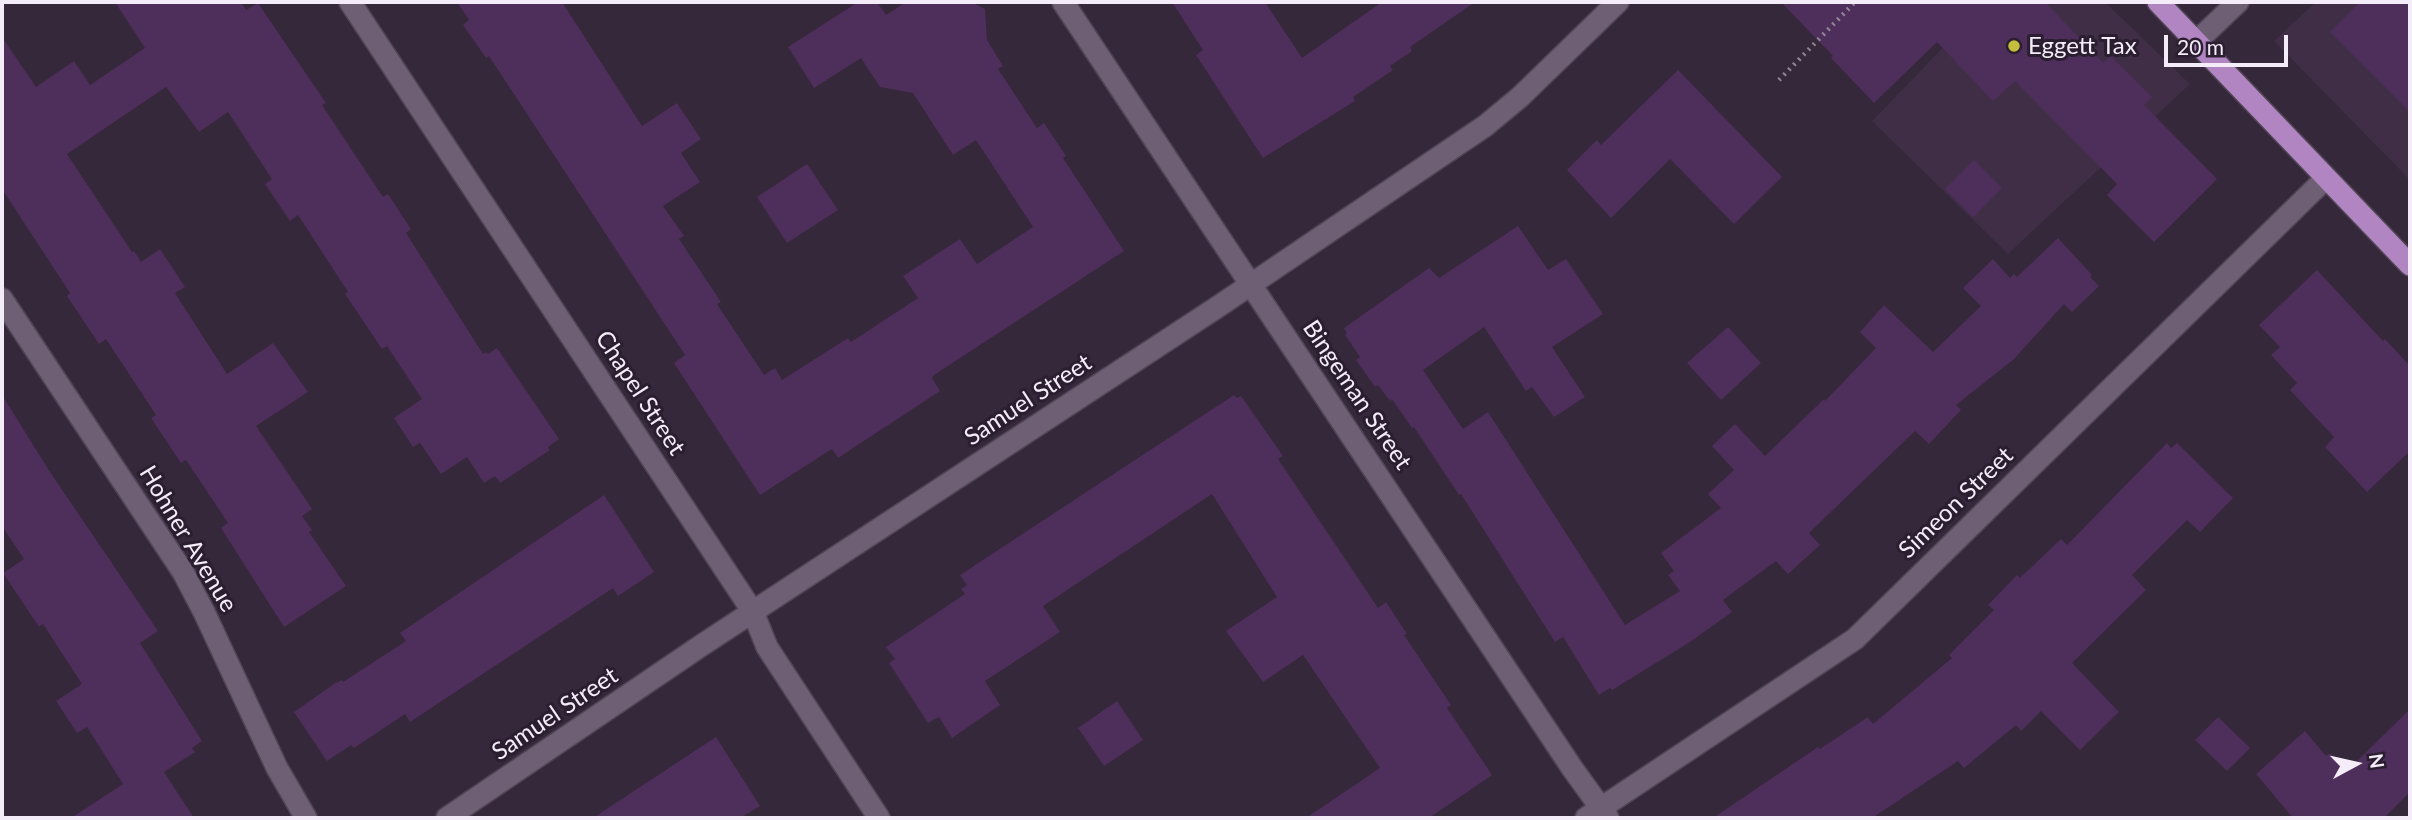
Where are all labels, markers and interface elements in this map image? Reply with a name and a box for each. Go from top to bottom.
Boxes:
scale bar [2167,21,2291,65]
place label: Eggett Tax [2028,32,2137,60]
text: 20 m [2177,34,2224,59]
marker: Eggett Tax [2006,38,2022,54]
street label: Bingeman Street [1296,315,1418,475]
street label: Chapel Street [589,325,691,461]
street label: Samuel Street [959,348,1097,452]
street label: Simeon Street [1893,441,2019,565]
street label: Hohner Avenue [133,461,243,617]
street label: Samuel Street [487,661,623,767]
north arrow [2321,729,2391,799]
text: N [2365,752,2390,770]

